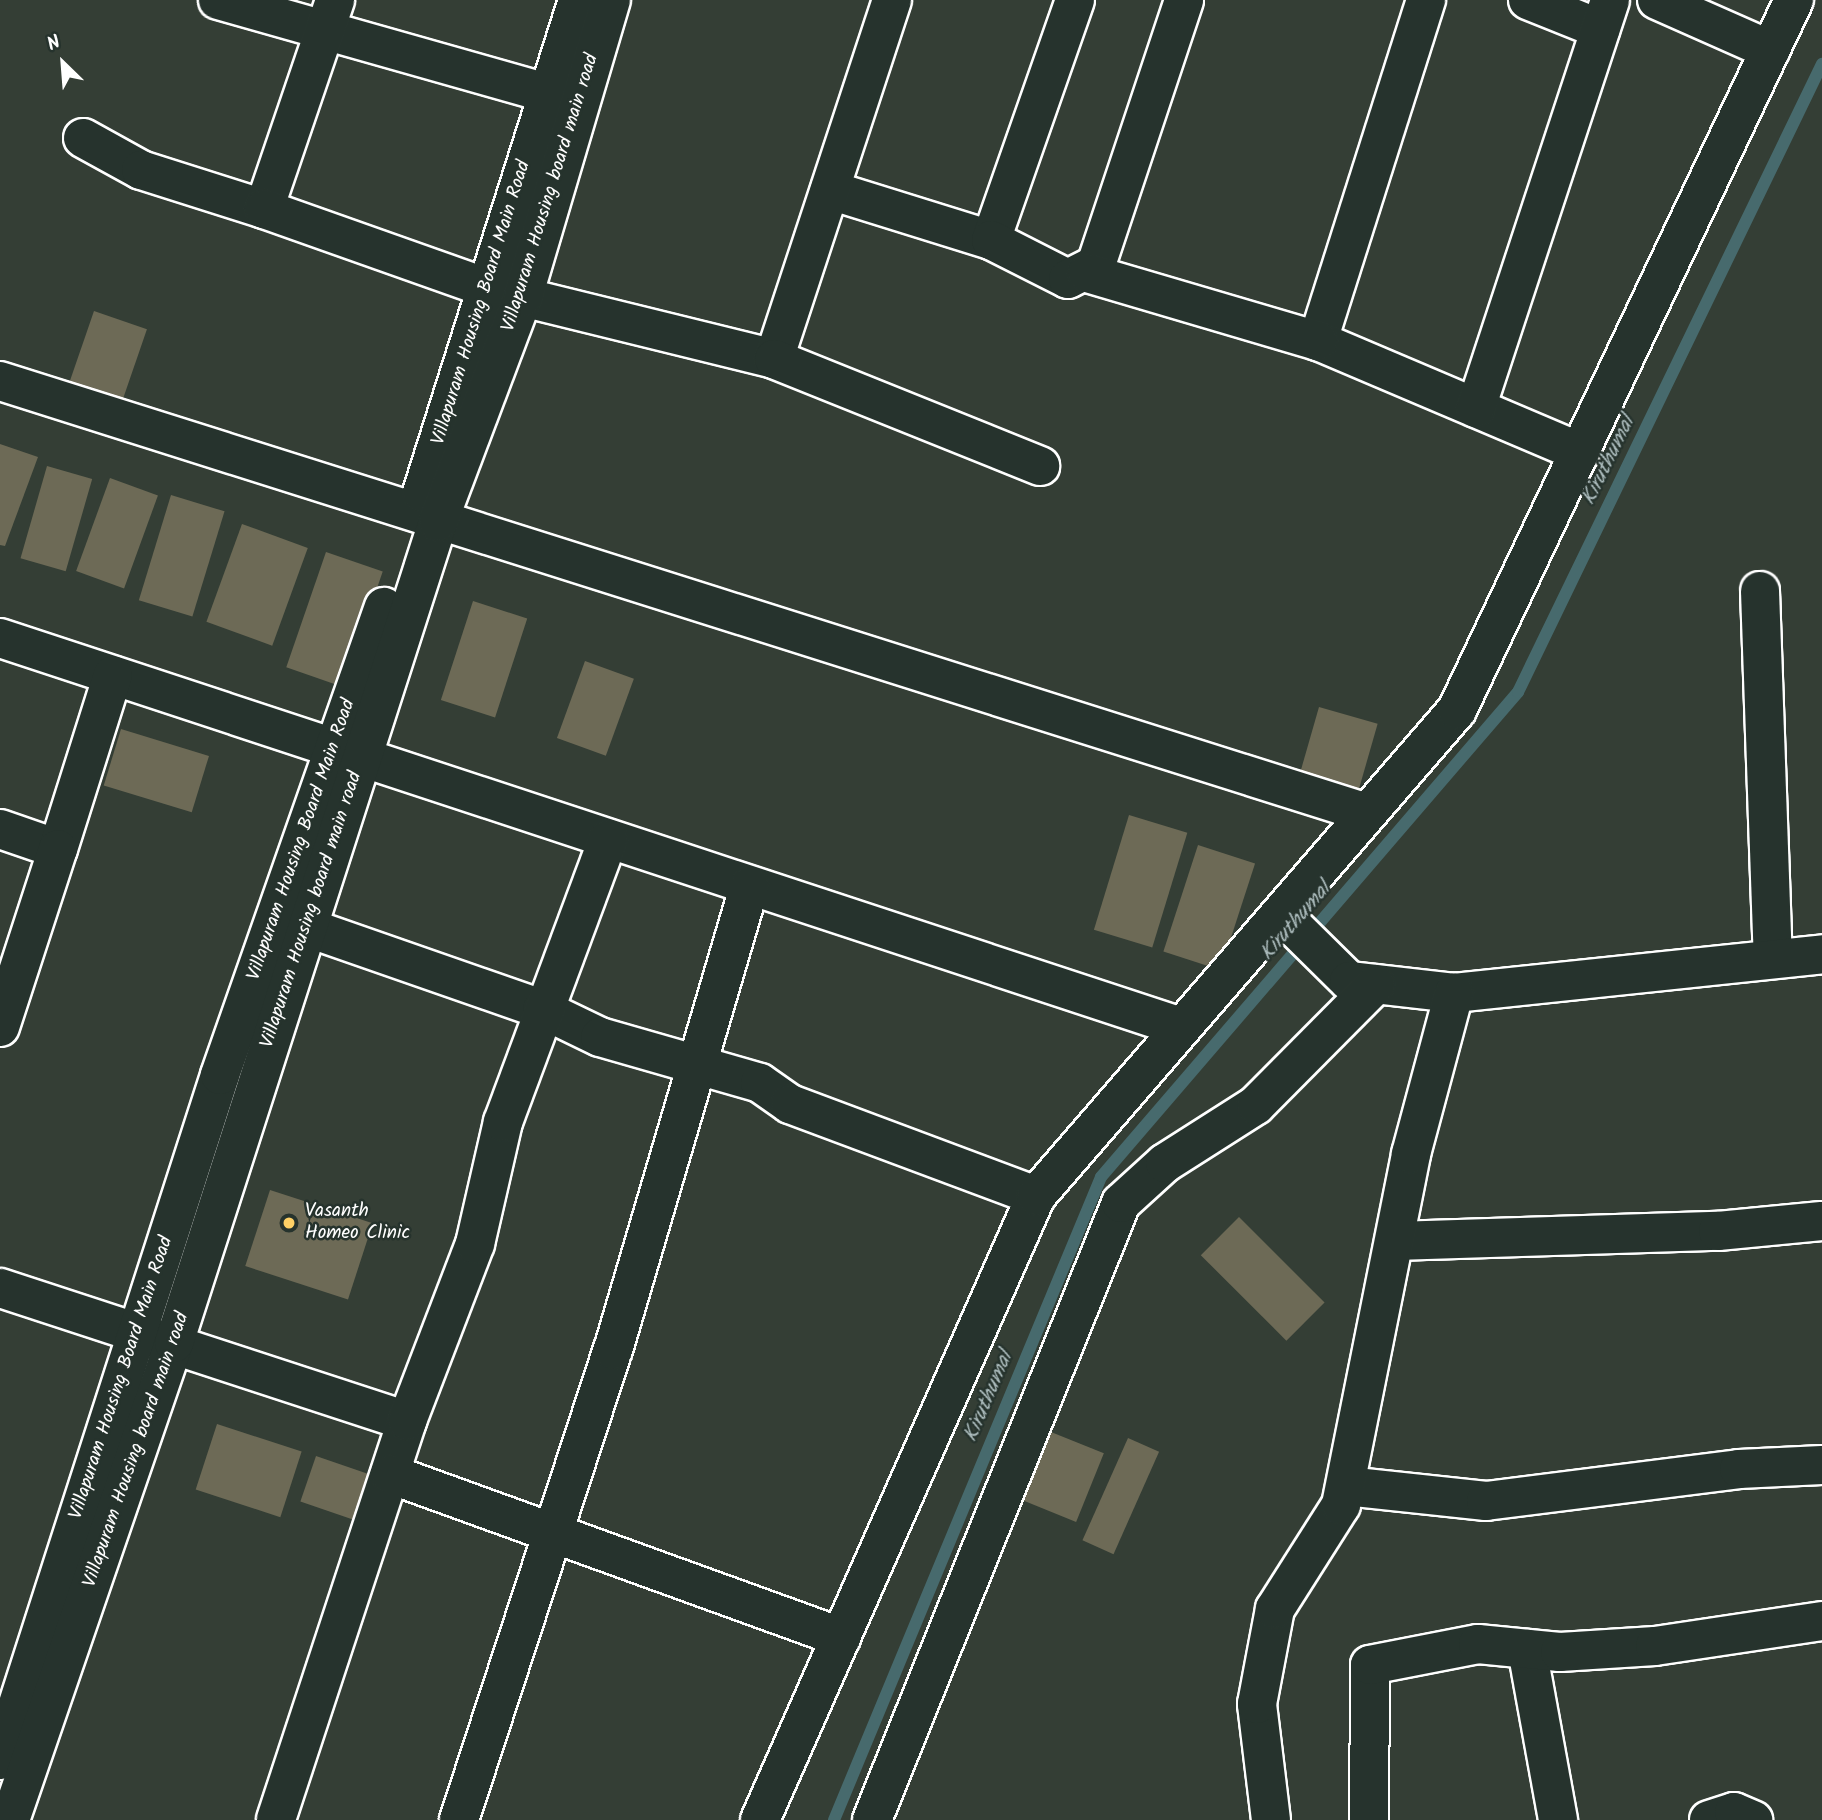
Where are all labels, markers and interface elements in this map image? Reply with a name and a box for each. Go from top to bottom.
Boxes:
north arrow [28,28,98,98]
text: N [42,28,66,60]
street label: Villapuram Housing board main road [498,51,604,335]
street label: Villapuram Housing Board Main Road [428,158,536,448]
water label: Kiruthumal [1577,412,1641,510]
street label: Villapuram Housing Board Main Road [243,696,361,984]
street label: Villapuram Housing board main road [256,769,368,1051]
water label: Kiruthumal [1255,878,1337,966]
place label: Vasanth Homeo Clinic [305,1201,410,1245]
marker: Vasanth Homeo Clinic [279,1213,299,1233]
street label: Villapuram Housing Board Main Road [65,1234,179,1522]
street label: Villapuram Housing board main road [79,1309,195,1591]
water label: Kiruthumal [959,1348,1019,1446]

